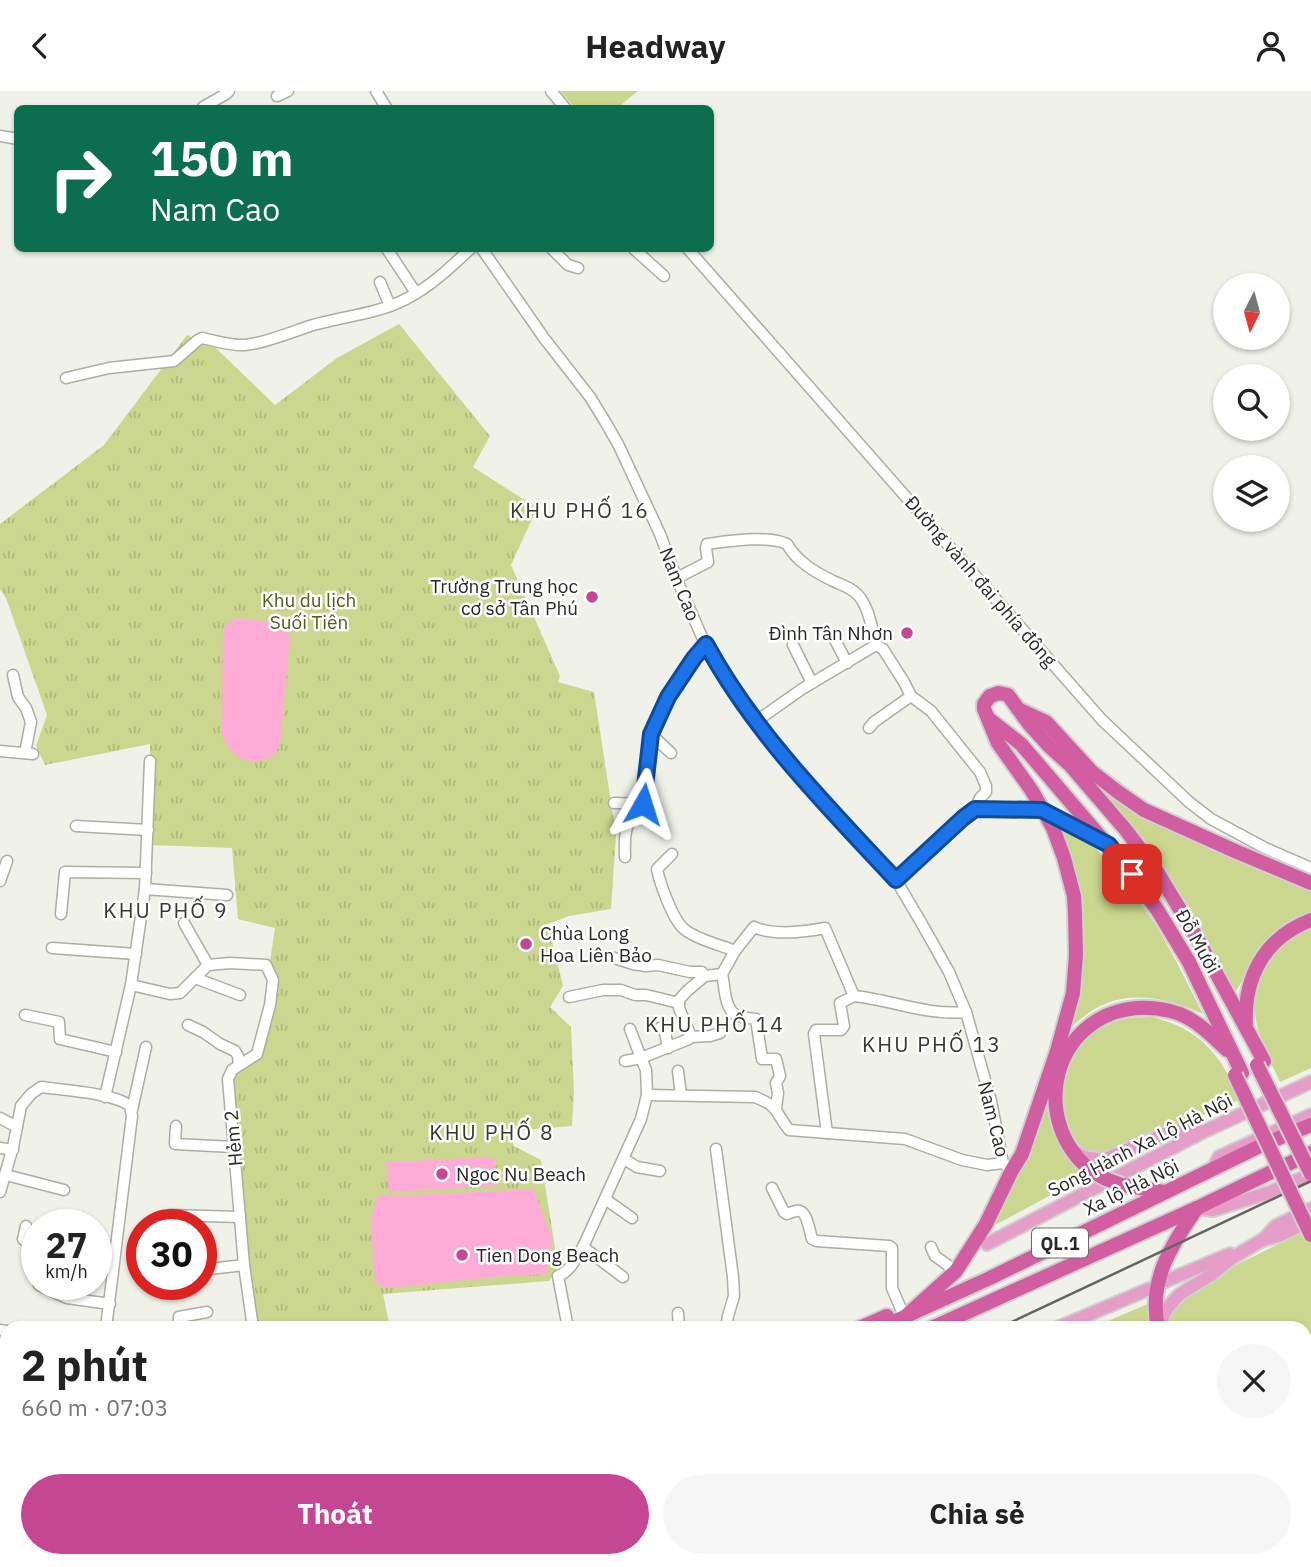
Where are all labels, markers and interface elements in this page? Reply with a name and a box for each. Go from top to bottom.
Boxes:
text: Headway [585,25,726,67]
icon: back [21,27,59,65]
icon: person [1252,27,1290,65]
text: 150 m [150,126,294,189]
icon: right [35,133,126,224]
text: Nam Cao [150,188,280,230]
north arrow [1213,273,1290,350]
map controls [1213,273,1290,532]
button: search [1213,364,1290,441]
button: layers [1213,455,1290,532]
street label: Đường vành đai phía đông [900,490,1062,672]
district label: KHU PHỐ 16 [510,495,650,524]
street label: Nam Cao [654,544,706,624]
place label: Trường Trung học cơ sở Tân Phú [430,574,578,620]
park label: Khu du lịch Suối Tiên [262,588,356,634]
marker: Trường Trung học cơ sở Tân Phú [584,589,600,605]
place label: Đình Tân Nhơn [769,621,893,645]
marker: Đình Tân Nhơn [899,625,915,641]
position arrow [606,767,680,841]
pin [1102,844,1162,904]
icon: arrive [1113,855,1151,893]
district label: KHU PHỐ 9 [103,895,229,924]
street label: Đỗ Mười [1171,905,1225,977]
place label: Chùa Long Hoa Liên Bảo [540,921,652,967]
marker: Chùa Long Hoa Liên Bảo [518,936,534,952]
district label: KHU PHỐ 14 [645,1009,785,1038]
district label: KHU PHỐ 13 [862,1029,1002,1058]
street label: Nam Cao [973,1079,1015,1159]
street label: Song Hành Xa Lộ Hà Nội [1044,1088,1236,1202]
street label: Hẻm 2 [219,1109,247,1167]
district label: KHU PHỐ 8 [429,1117,555,1146]
street label: Xa lộ Hà Nội [1079,1154,1183,1220]
place label: Ngoc Nu Beach [456,1162,586,1186]
marker: Ngoc Nu Beach [434,1166,450,1182]
speed limit sign: 30 [126,1209,217,1300]
text: 27 [45,1222,88,1268]
road number: QL.1 [1032,1229,1088,1258]
place label: Tien Dong Beach [476,1243,619,1267]
marker: Tien Dong Beach [454,1247,470,1263]
text: km/h [45,1260,88,1283]
text: 2 phút [21,1338,148,1393]
button: close [1217,1344,1291,1418]
text: 660 m · 07:03 [21,1392,168,1422]
button: Thoát [21,1474,649,1554]
button: Chia sẻ [663,1474,1291,1554]

